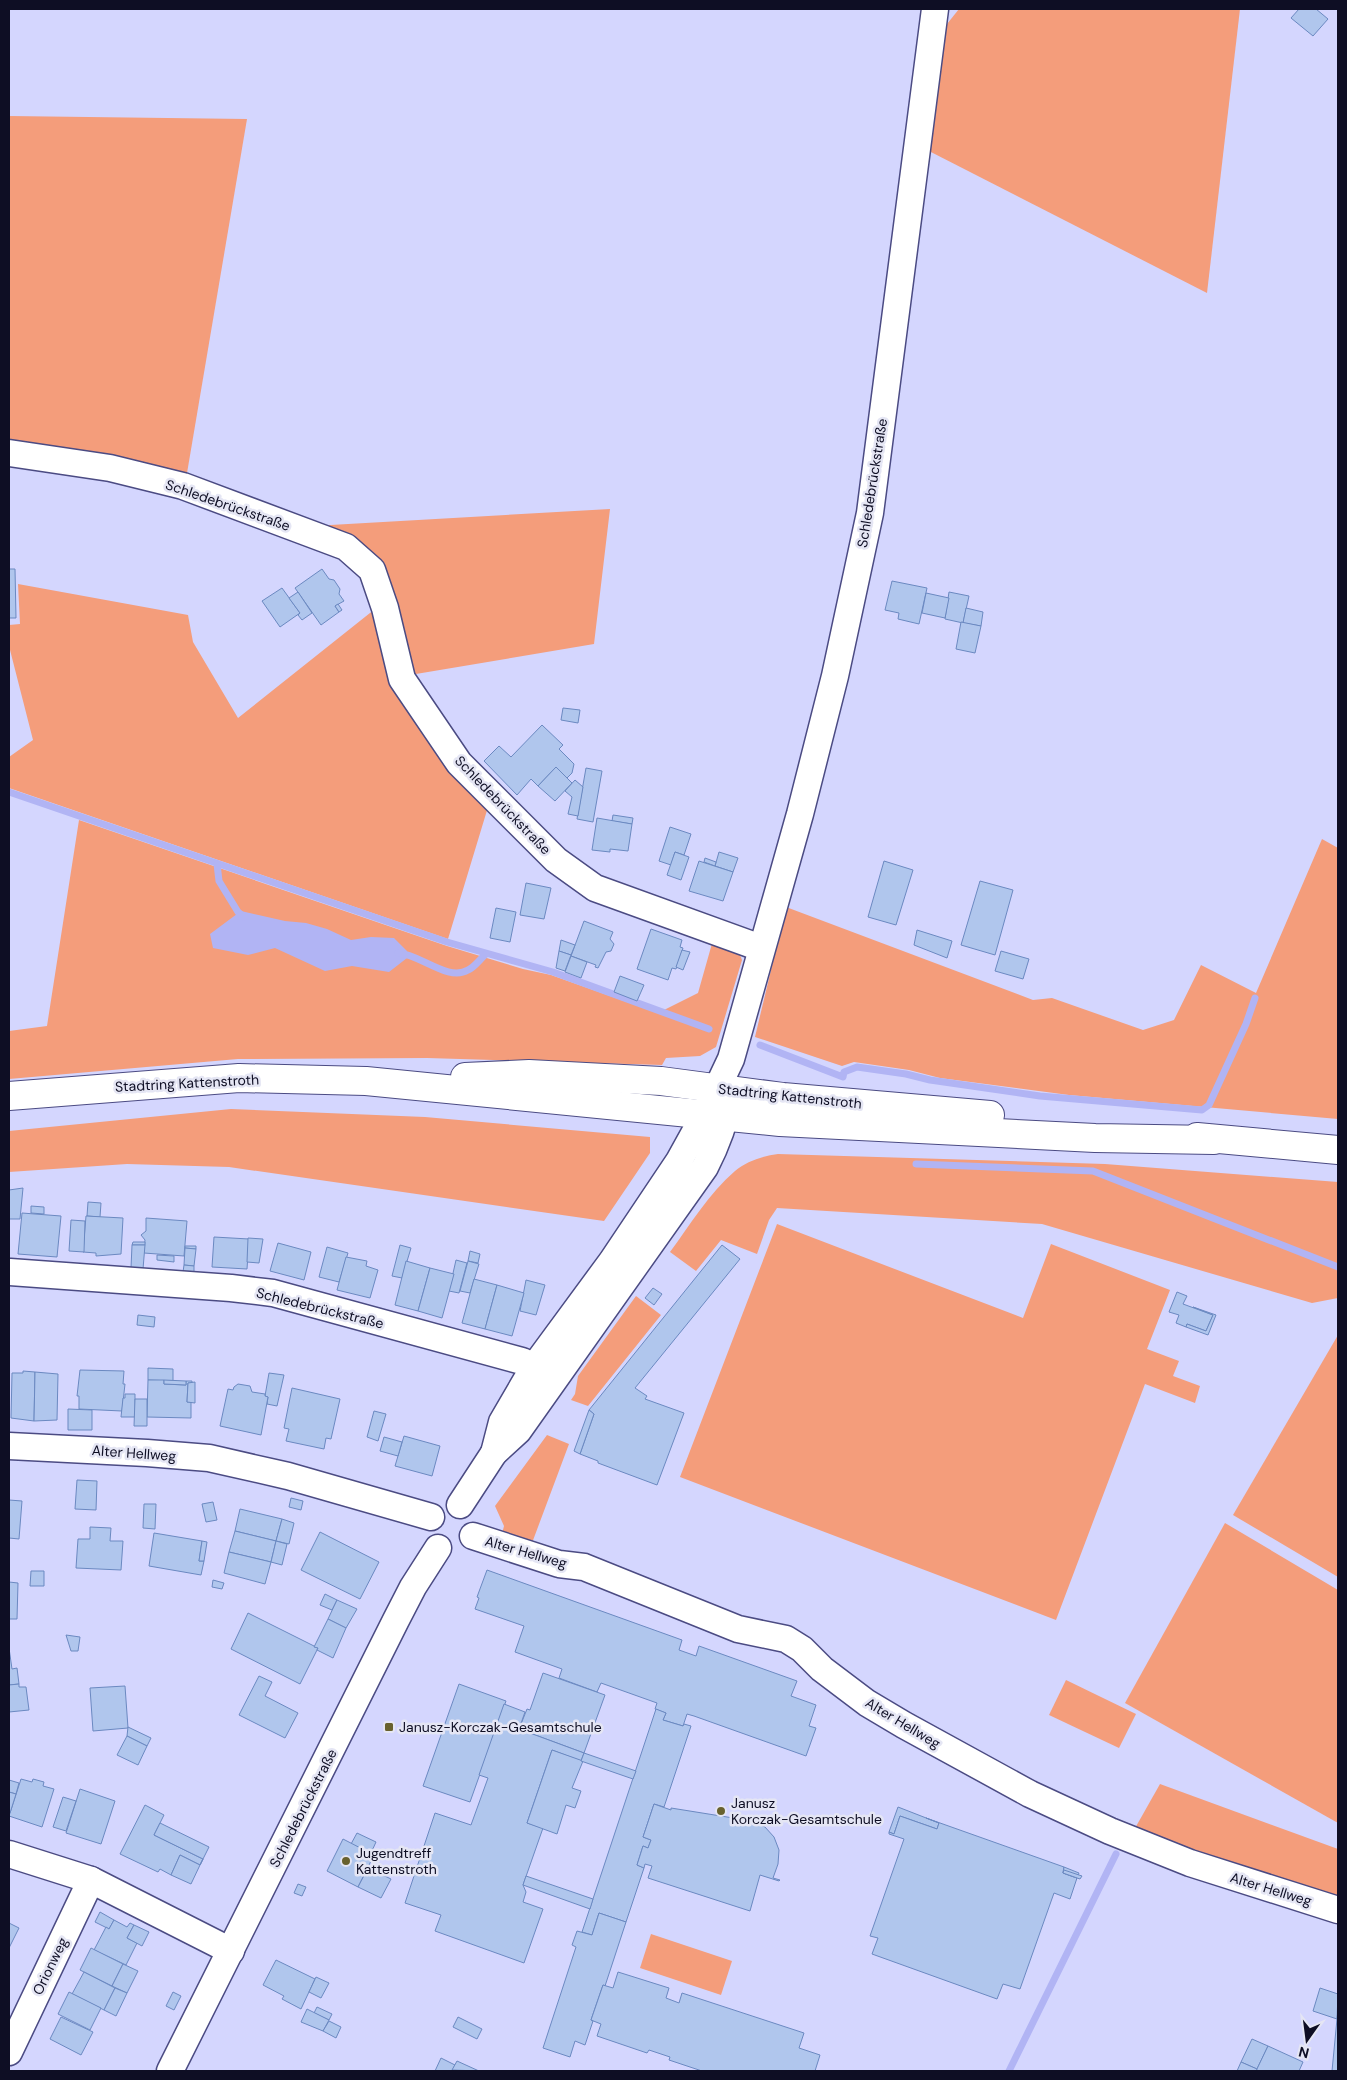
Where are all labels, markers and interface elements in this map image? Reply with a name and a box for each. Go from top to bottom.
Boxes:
street label: Schledebrückstraße [853,417,891,549]
street label: Schledebrückstraße [163,475,293,535]
street label: Schledebrückstraße [451,752,555,858]
street label: Stadtring Kattenstroth [114,1070,260,1096]
street label: Stadtring Kattenstroth [717,1080,863,1112]
street label: Schledebrückstraße [254,1283,386,1333]
street label: Alter Hellweg [91,1441,177,1465]
street label: Alter Hellweg [483,1532,569,1572]
street label: Alter Hellweg [862,1694,944,1753]
place label: Janusz-Korczak-Gesamtschule [399,1718,602,1736]
marker: Janusz-Korczak-Gesamtschule [383,1721,395,1733]
street label: Schledebrückstraße [265,1746,341,1870]
place label: Janusz Korczak-Gesamtschule [731,1794,882,1828]
marker: Janusz Korczak-Gesamtschule [715,1805,727,1817]
place label: Jugendtreff Kattenstroth [356,1844,437,1878]
marker: Jugendtreff Kattenstroth [340,1855,352,1867]
street label: Alter Hellweg [1228,1868,1314,1910]
street label: Orionweg [28,1934,72,1998]
north arrow [1282,2015,1332,2065]
text: N [1297,2043,1311,2063]

